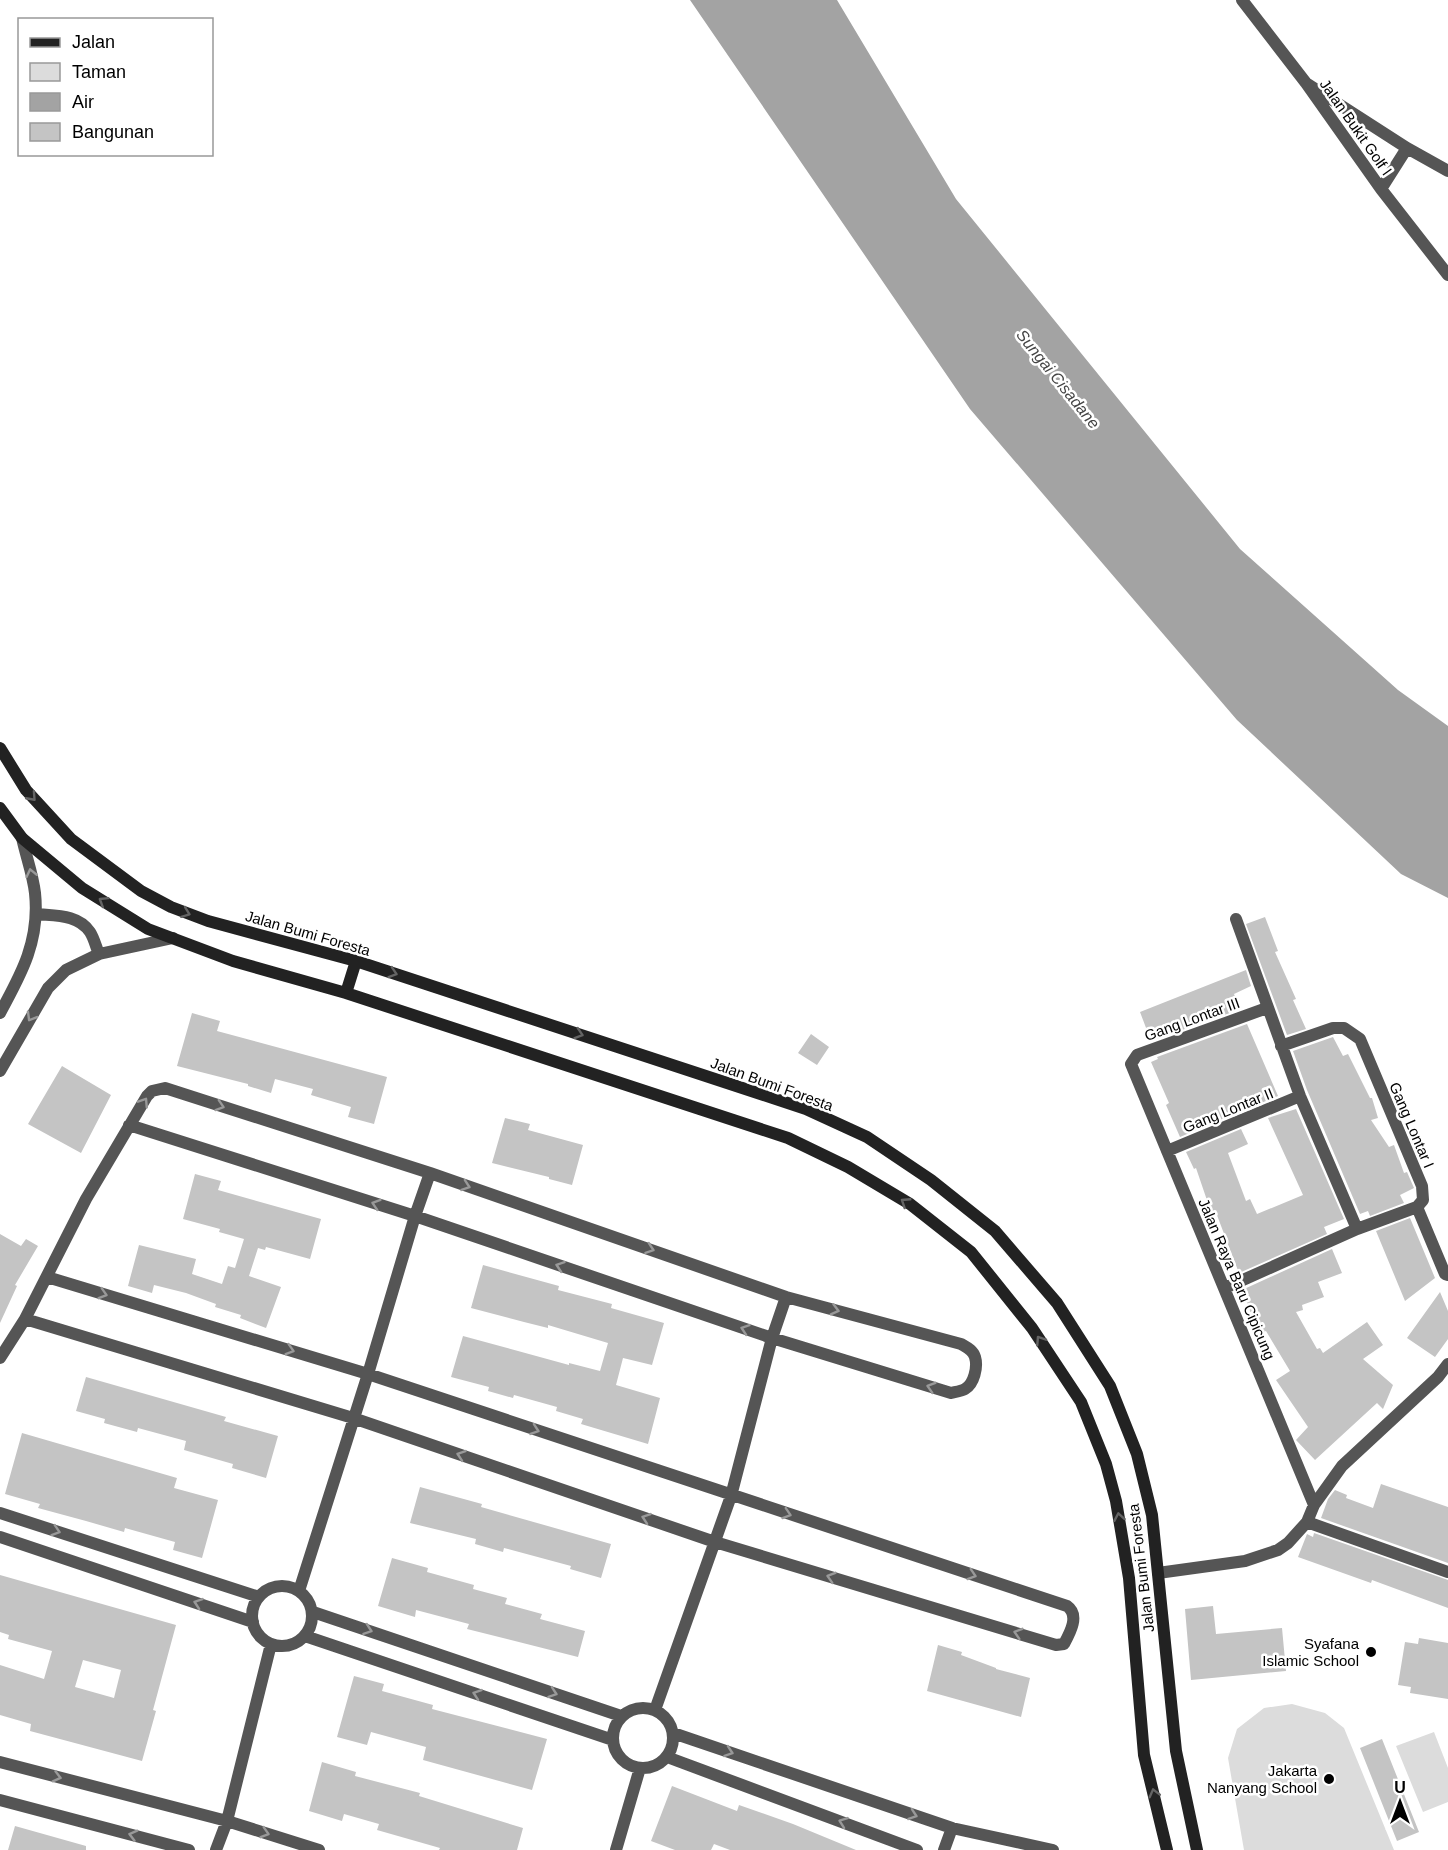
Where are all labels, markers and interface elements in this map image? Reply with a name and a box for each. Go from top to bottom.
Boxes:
legend [18,18,213,156]
text: Jalan [72,32,115,52]
text: Taman [72,62,126,82]
street label: Jalan Bukit Golf I [1317,76,1395,178]
text: Air [72,92,94,112]
text: Bangunan [72,122,154,142]
water label: Sungai Cisadane [1013,326,1103,432]
one-way arrow [25,790,36,800]
one-way arrow [25,868,38,878]
one-way arrow [99,897,109,909]
one-way arrow [180,905,191,918]
street label: Jalan Bumi Foresta [244,907,373,959]
one-way arrow [387,966,398,979]
street label: Gang Lontar III [1142,994,1242,1044]
one-way arrow [27,1011,38,1021]
one-way arrow [573,1027,584,1039]
street label: Jalan Bumi Foresta [708,1054,836,1114]
street label: Gang Lontar I [1386,1079,1438,1171]
street label: Gang Lontar II [1180,1084,1276,1136]
one-way arrow [137,1098,148,1109]
one-way arrow [214,1099,225,1111]
one-way arrow [460,1178,471,1191]
street label: Jalan Raya Baru Cipicung [1195,1196,1279,1362]
one-way arrow [371,1198,382,1211]
one-way arrow [901,1198,912,1209]
one-way arrow [644,1242,655,1255]
one-way arrow [556,1260,566,1273]
one-way arrow [97,1287,108,1299]
one-way arrow [830,1303,840,1315]
one-way arrow [740,1323,751,1336]
one-way arrow [1037,1336,1048,1347]
one-way arrow [284,1343,295,1355]
one-way arrow [926,1382,937,1394]
one-way arrow [529,1423,540,1436]
one-way arrow [456,1450,467,1463]
street label: Jalan Bumi Foresta [1125,1502,1157,1633]
one-way arrow [781,1507,792,1519]
one-way arrow [1113,1512,1125,1521]
one-way arrow [641,1513,651,1525]
one-way arrow [50,1524,61,1536]
one-way arrow [966,1568,977,1580]
one-way arrow [826,1572,837,1584]
one-way arrow [193,1598,203,1611]
one-way arrow [362,1623,373,1636]
one-way arrow [1013,1628,1024,1640]
place label: Syafana Islamic School [1262,1635,1360,1669]
marker: Syafana Islamic School [1364,1645,1378,1659]
one-way arrow [547,1686,558,1698]
one-way arrow [473,1689,483,1701]
one-way arrow [723,1745,734,1757]
place label: Jakarta Nanyang School [1207,1762,1318,1796]
one-way arrow [51,1769,61,1782]
marker: Jakarta Nanyang School [1322,1772,1336,1786]
north arrow [1370,1772,1430,1832]
text: U [1394,1779,1406,1796]
one-way arrow [1148,1788,1161,1798]
one-way arrow [908,1807,918,1820]
one-way arrow [838,1817,849,1830]
one-way arrow [259,1826,270,1838]
one-way arrow [128,1830,138,1842]

